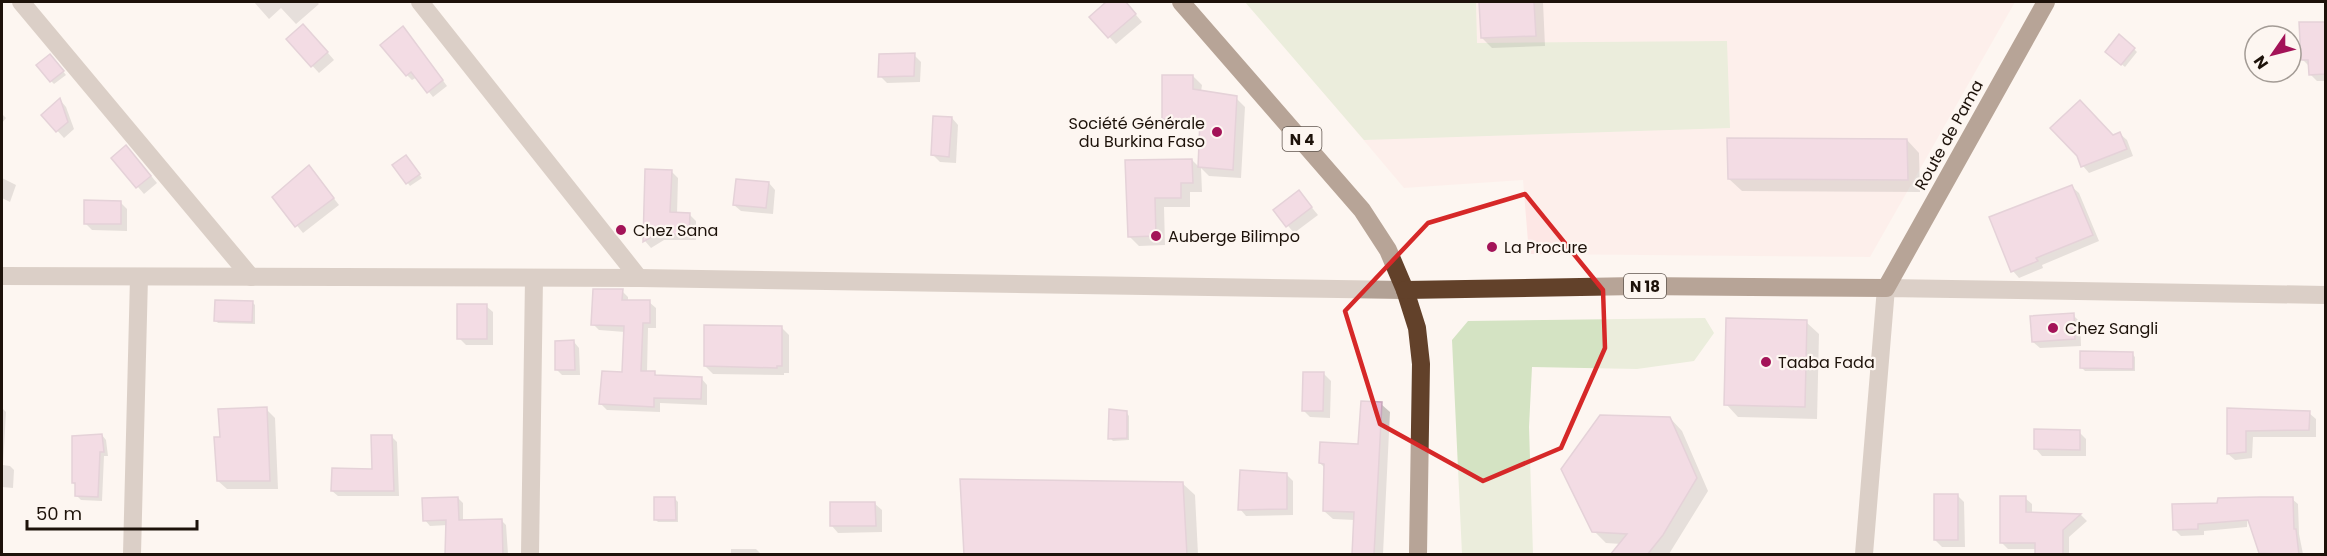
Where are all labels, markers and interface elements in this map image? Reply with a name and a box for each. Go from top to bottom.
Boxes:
north arrow [2243,24,2303,84]
text: N [2248,51,2274,74]
street label: Route de Pama [1909,76,1989,194]
place label: Société Générale du Burkina Faso [1069,112,1205,153]
marker: Société Générale du Burkina Faso [1210,125,1224,139]
road number: N 4 [1282,127,1322,151]
place label: Chez Sana [633,219,718,242]
marker: Chez Sana [614,223,628,237]
place label: Auberge Bilimpo [1168,225,1300,248]
marker: Auberge Bilimpo [1149,229,1163,243]
place label: La Procure [1504,236,1587,259]
marker: La Procure [1485,240,1499,254]
road number: N 18 [1624,274,1666,298]
place label: Chez Sangli [2065,317,2158,340]
marker: Chez Sangli [2046,321,2060,335]
place label: Taaba Fada [1778,351,1875,374]
marker: Taaba Fada [1759,355,1773,369]
scale bar [27,493,196,531]
text: 50 m [36,501,82,526]

